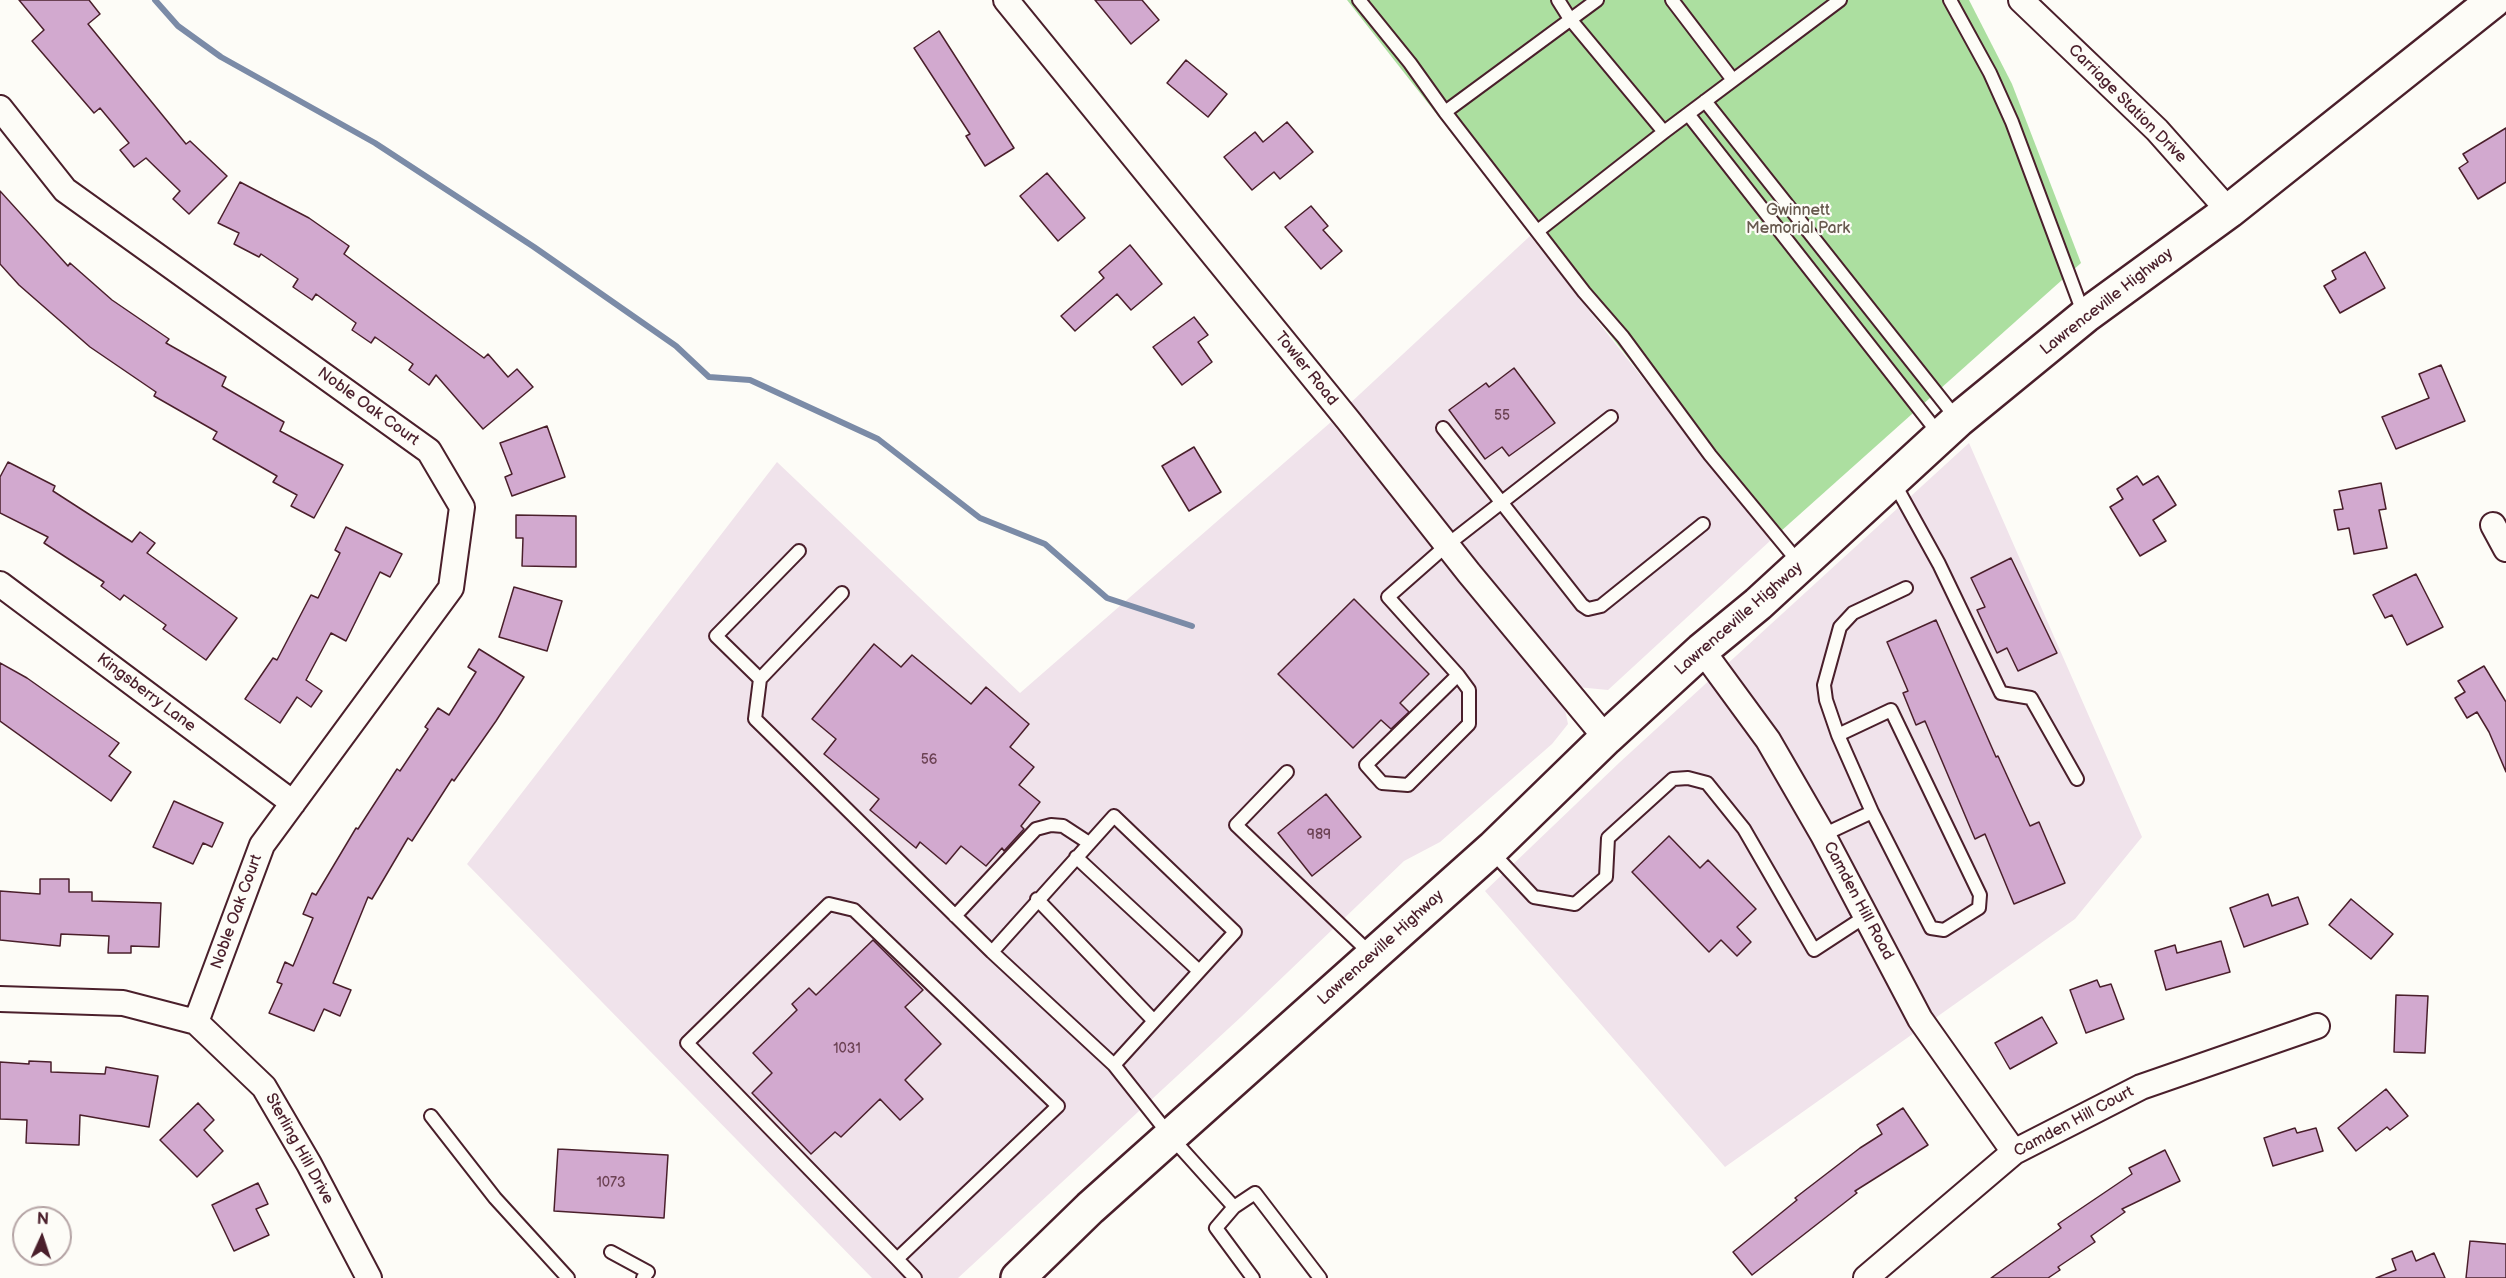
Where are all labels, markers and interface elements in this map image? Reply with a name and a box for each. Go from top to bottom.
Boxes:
street label: Carriage Station Drive [2064,41,2190,167]
park label: Gwinnett Memorial Park [1746,201,1850,239]
street label: Lawrenceville Highway [2037,244,2177,360]
street label: Towler Road [1270,328,1342,410]
street label: Noble Oak Court [314,364,422,450]
house number: 55 [1494,408,1510,424]
street label: Lawrenceville Highway [1671,558,1807,680]
street label: Kingsberry Lane [93,650,199,736]
house number: 56 [921,752,937,768]
house number: 989 [1307,827,1331,843]
street label: Camden Hill Road [1819,839,1897,963]
street label: Noble Oak Court [207,852,267,972]
street label: Lawrenceville Highway [1314,886,1448,1010]
house number: 1031 [833,1041,861,1057]
street label: Camden Hill Court [2011,1082,2137,1162]
street label: Sterling Hill Drive [261,1090,337,1208]
house number: 1073 [596,1175,626,1191]
north arrow [12,1206,72,1266]
text: N [36,1210,49,1229]

